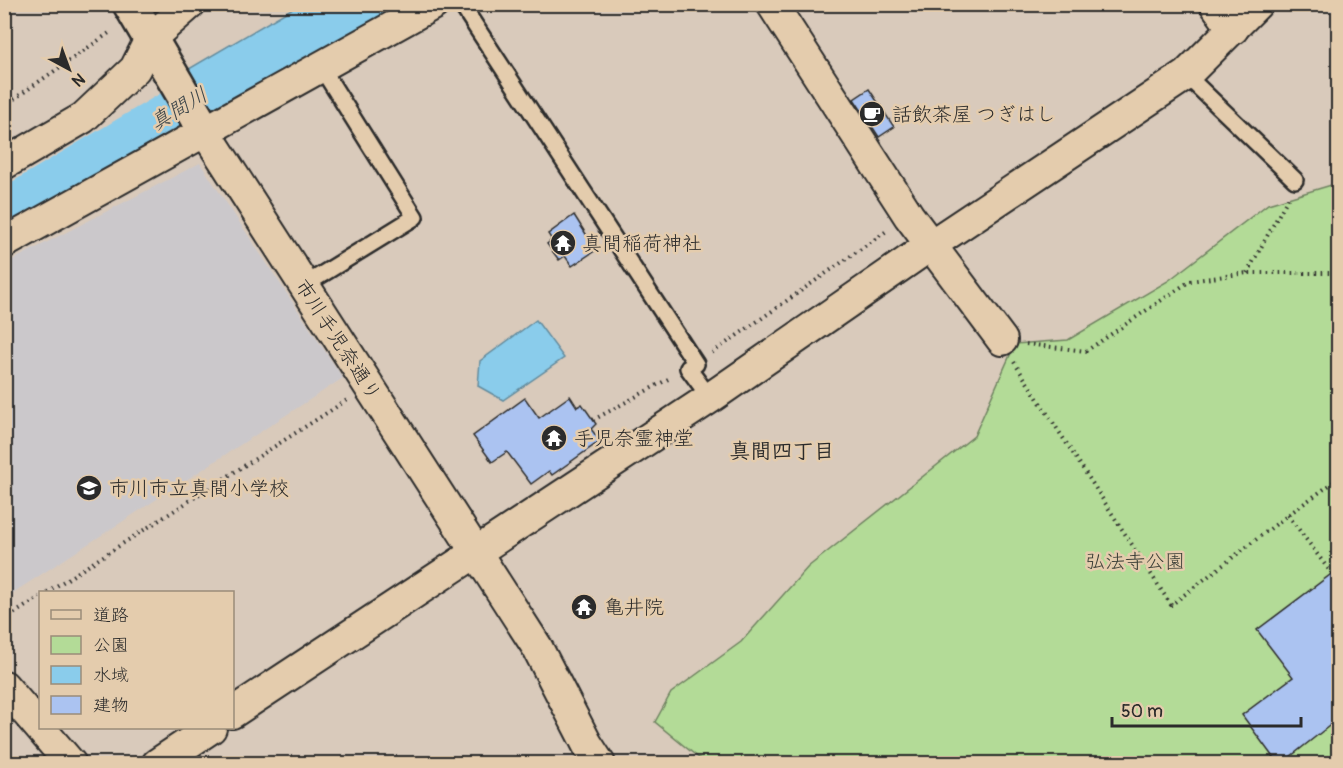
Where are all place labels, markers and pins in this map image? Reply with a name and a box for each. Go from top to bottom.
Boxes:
cafe icon: 話飲茶屋 つぎはし [857,99,887,129]
place label: 話飲茶屋 つぎはし [892,102,1056,127]
temple icon: 真間稲荷神社 [548,228,578,258]
place label: 真間稲荷神社 [582,231,702,256]
temple icon: 手児奈霊神堂 [539,423,569,453]
place label: 手児奈霊神堂 [574,426,694,451]
school or university icon: 市川市立真間小学校 [74,473,104,503]
place label: 市川市立真間小学校 [109,476,289,501]
temple icon: 亀井院 [569,592,599,622]
place label: 亀井院 [604,595,664,620]

